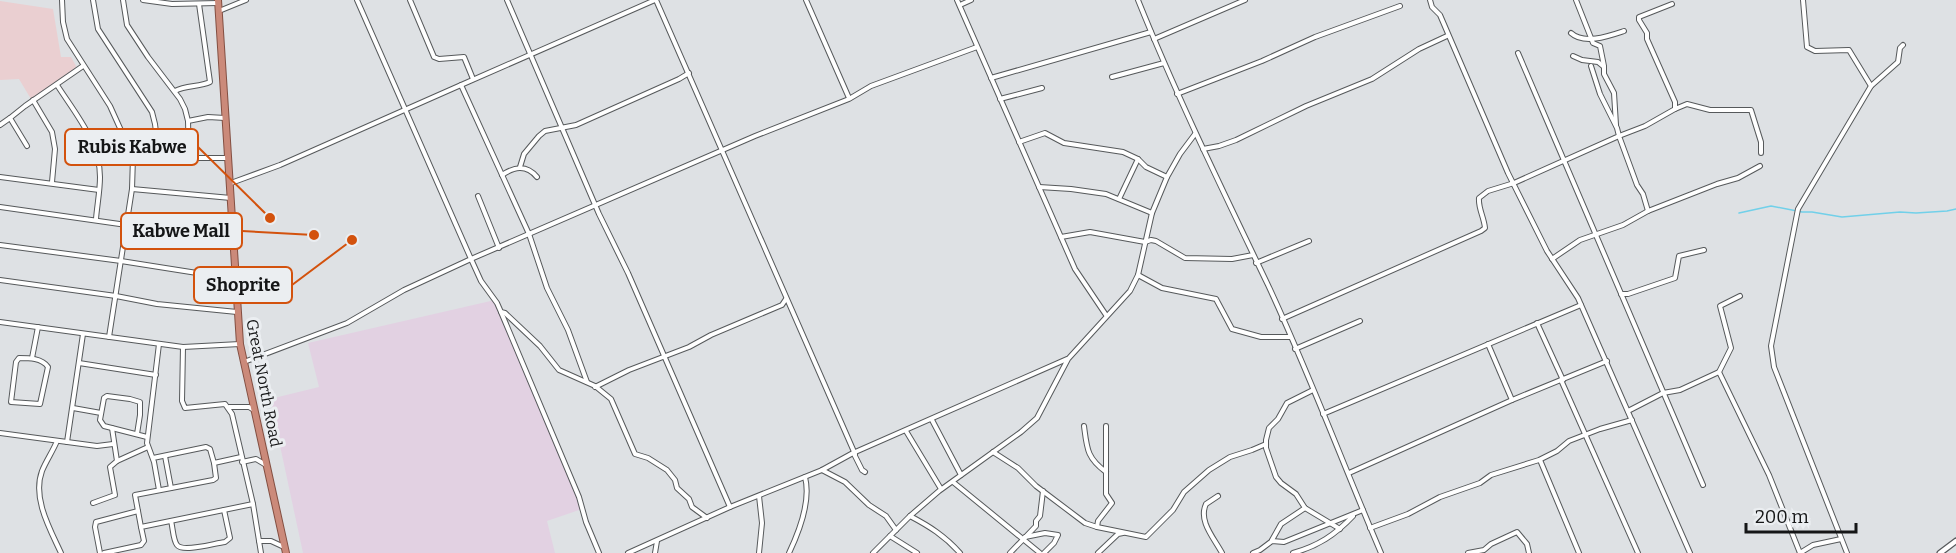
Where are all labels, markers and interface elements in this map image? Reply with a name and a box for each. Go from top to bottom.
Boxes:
callout: Rubis Kabwe [65,129,198,165]
text: Rubis Kabwe [77,136,187,158]
callout: Kabwe Mall [121,213,242,249]
text: Kabwe Mall [132,220,230,242]
callout: Shoprite [194,267,292,303]
text: Shoprite [206,274,280,296]
street label: Great North Road [242,317,286,449]
scale bar [1746,496,1856,534]
text: 200 m [1755,506,1809,528]

